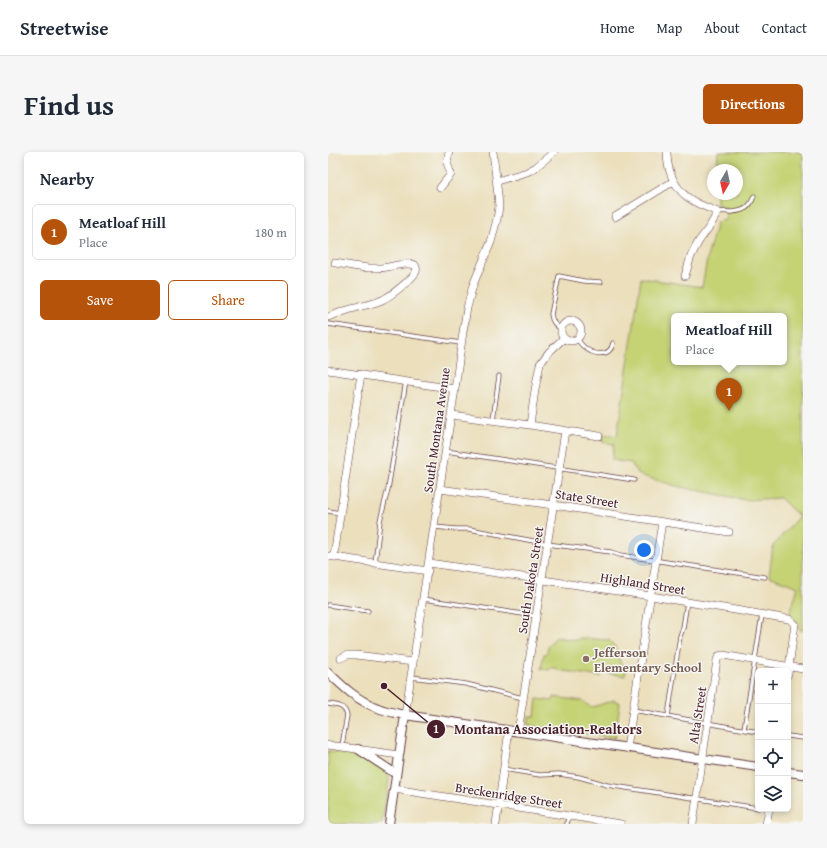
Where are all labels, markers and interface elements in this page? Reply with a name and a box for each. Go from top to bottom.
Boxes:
text: Streetwise [20,14,109,42]
text: Home [600,18,635,38]
text: Map [657,18,682,38]
text: About [704,18,740,38]
text: Contact [762,18,807,38]
text: Find us [24,84,114,125]
button: Directions [703,84,803,124]
north arrow [707,164,743,200]
text: Nearby [40,166,94,191]
text: Meatloaf Hill [79,212,166,233]
text: 1 [51,223,57,242]
text: 180 m [255,223,287,242]
text: Place [79,233,108,252]
button: Save [40,280,160,320]
button: Share [168,280,288,320]
popup [671,313,787,365]
text: Meatloaf Hill [686,319,772,340]
text: Place [686,340,714,359]
street label: South Montana Avenue [418,366,455,494]
pin: 1 [716,378,742,411]
street label: State Street [554,484,620,513]
street label: South Dakota Street [513,525,548,635]
your location [634,540,654,560]
street label: Highland Street [599,567,687,600]
place label: Jefferson Elementary School [592,643,702,677]
marker: Jefferson Elementary School [581,654,591,664]
map controls [755,668,791,812]
button: + [755,668,791,704]
street label: Alta Street [684,685,711,745]
button: − [755,704,791,740]
callout: Montana Association-Realtors [426,716,650,742]
text: Montana Association-Realtors [454,719,642,739]
text: 1 [433,720,439,737]
button: locate [755,740,791,776]
button: layers [755,776,791,812]
street label: Breckenridge Street [454,778,564,813]

